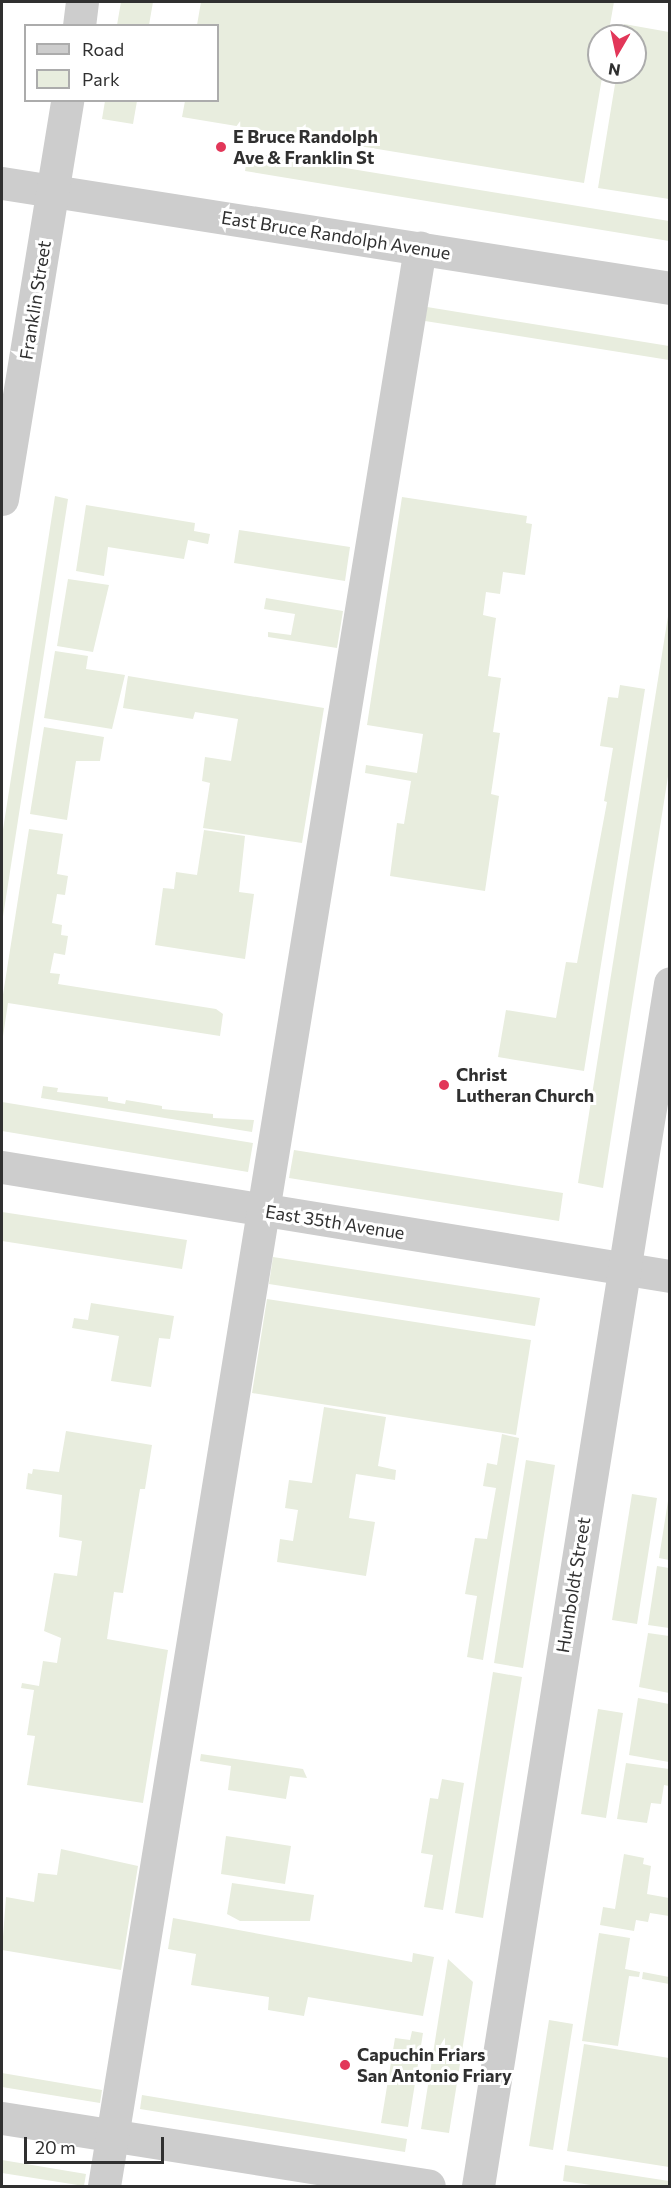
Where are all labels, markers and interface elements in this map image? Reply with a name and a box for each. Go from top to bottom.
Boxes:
legend [24,24,219,102]
north arrow [587,24,647,84]
text: Road [82,38,124,60]
text: N [607,60,622,81]
text: Park [82,68,120,90]
place label: E Bruce Randolph Ave & Franklin St [233,126,378,168]
marker: E Bruce Randolph Ave & Franklin St [214,140,228,154]
street label: East Bruce Randolph Avenue [220,206,452,264]
street label: Franklin Street [15,239,55,361]
place label: Christ Lutheran Church [456,1064,594,1106]
marker: Christ Lutheran Church [437,1078,451,1092]
street label: East 35th Avenue [264,1200,406,1244]
street label: Humboldt Street [552,1515,594,1655]
place label: Capuchin Friars San Antonio Friary [357,2044,512,2086]
marker: Capuchin Friars San Antonio Friary [338,2058,352,2072]
scale bar [27,2125,166,2163]
text: 20 m [35,2136,76,2158]

